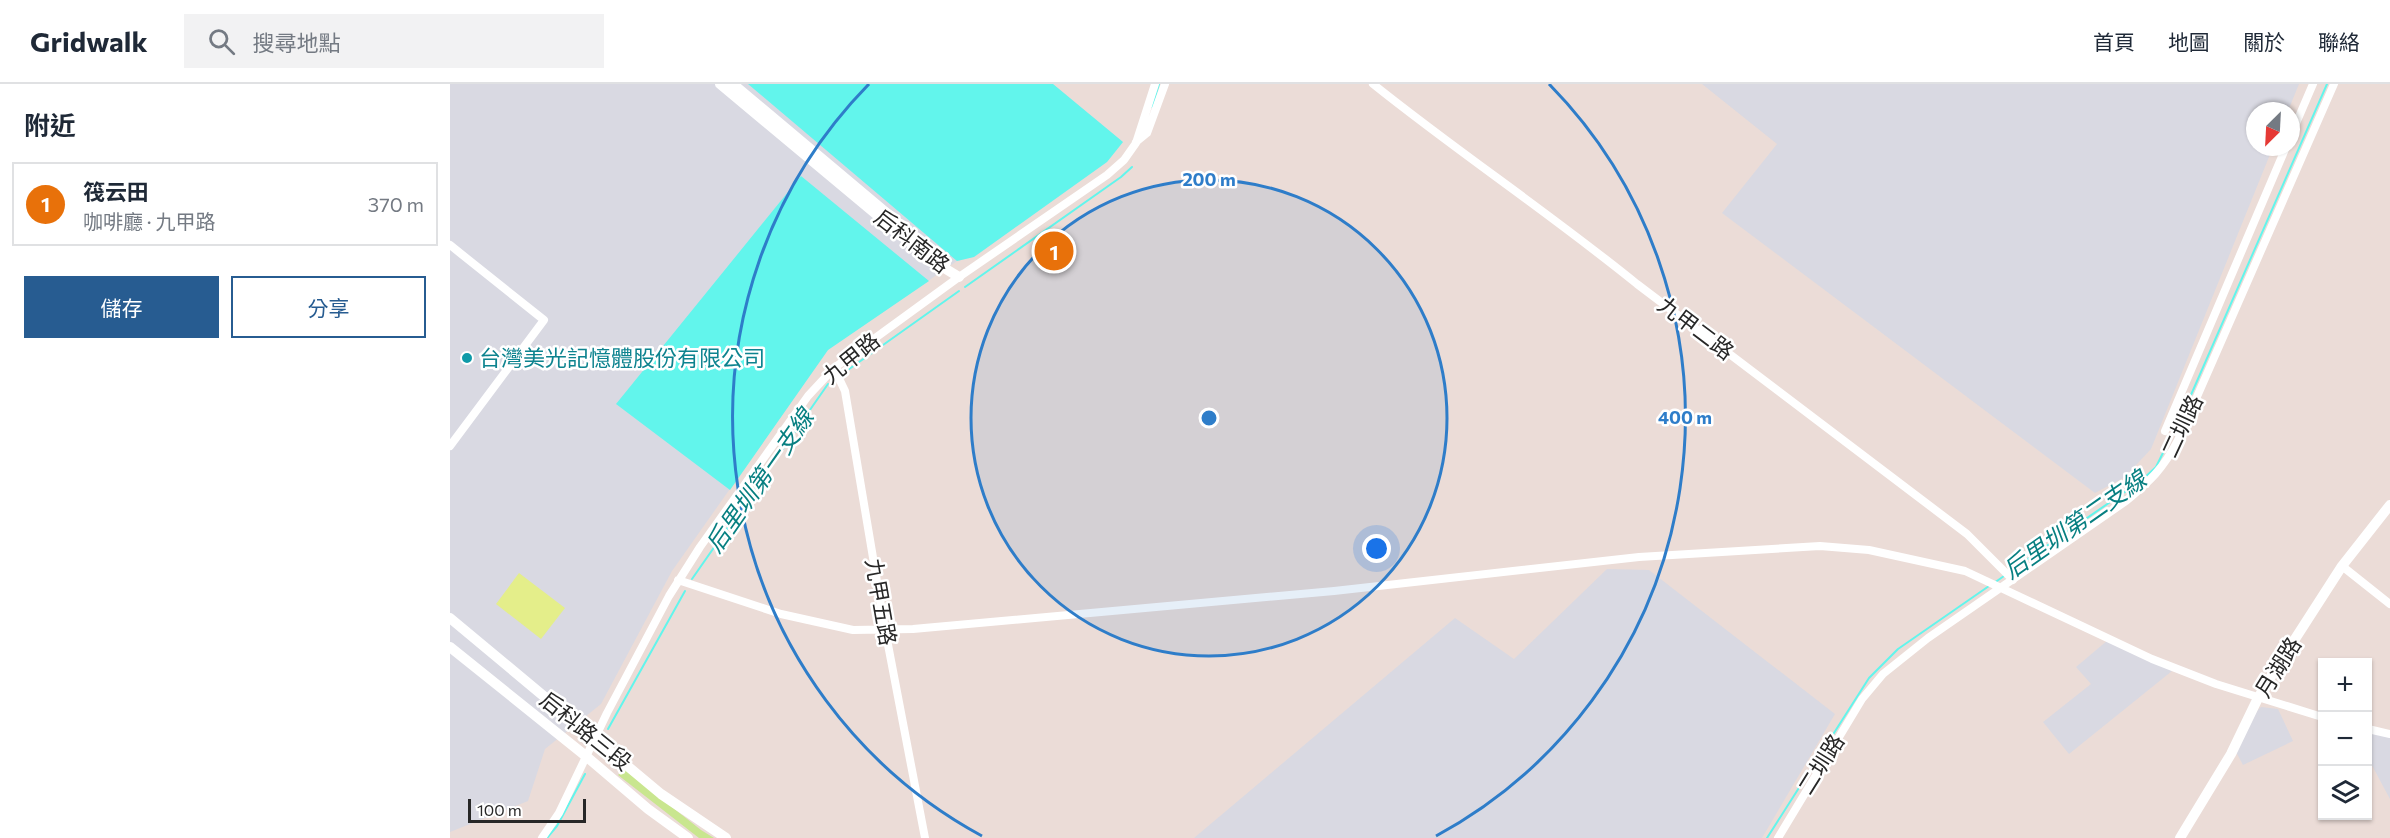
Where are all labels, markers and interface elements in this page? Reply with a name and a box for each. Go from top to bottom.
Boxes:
search box [184,14,604,68]
text: Gridwalk [30,24,148,58]
icon: search [205,25,238,58]
text: 搜尋地點 [253,29,341,56]
text: 首頁 [2093,29,2135,54]
text: 地圖 [2168,29,2210,54]
text: 關於 [2243,29,2285,54]
text: 聯絡 [2318,29,2360,54]
north arrow [2246,102,2300,156]
text: 附近 [24,109,76,140]
text: 200 m [1182,168,1236,190]
text: 筏云田 [83,178,149,205]
text: 1 [41,192,50,216]
text: 370 m [368,192,424,216]
street label: 后科南路 [869,203,955,278]
text: 咖啡廳 · 九甲路 [83,209,215,233]
pin: 1 [1034,228,1074,274]
button: 儲存 [24,276,219,338]
button: 分享 [231,276,426,338]
street label: 九甲二路 [1653,290,1740,365]
street label: 九甲路 [817,326,885,389]
place label: 台灣美光記憶體股份有限公司 [479,344,765,371]
marker: 台灣美光記憶體股份有限公司 [460,351,474,365]
street label: 二圳路 [2155,390,2208,461]
water label: 后里圳第一支線 [699,401,821,557]
text: 400 m [1658,406,1712,428]
centre of rings [1199,408,1219,428]
water label: 后里圳第二支線 [1997,462,2154,584]
your location [1362,534,1391,563]
street label: 九甲五路 [861,556,902,648]
street label: 月湖路 [2249,632,2307,702]
map controls [2318,658,2372,820]
button: + [2318,658,2372,712]
street label: 后科路三段 [535,686,638,776]
button: − [2318,712,2372,766]
street label: 二圳路 [1792,729,1850,799]
button: layers [2318,766,2372,820]
scale bar [468,796,586,824]
text: 100 m [477,800,522,819]

